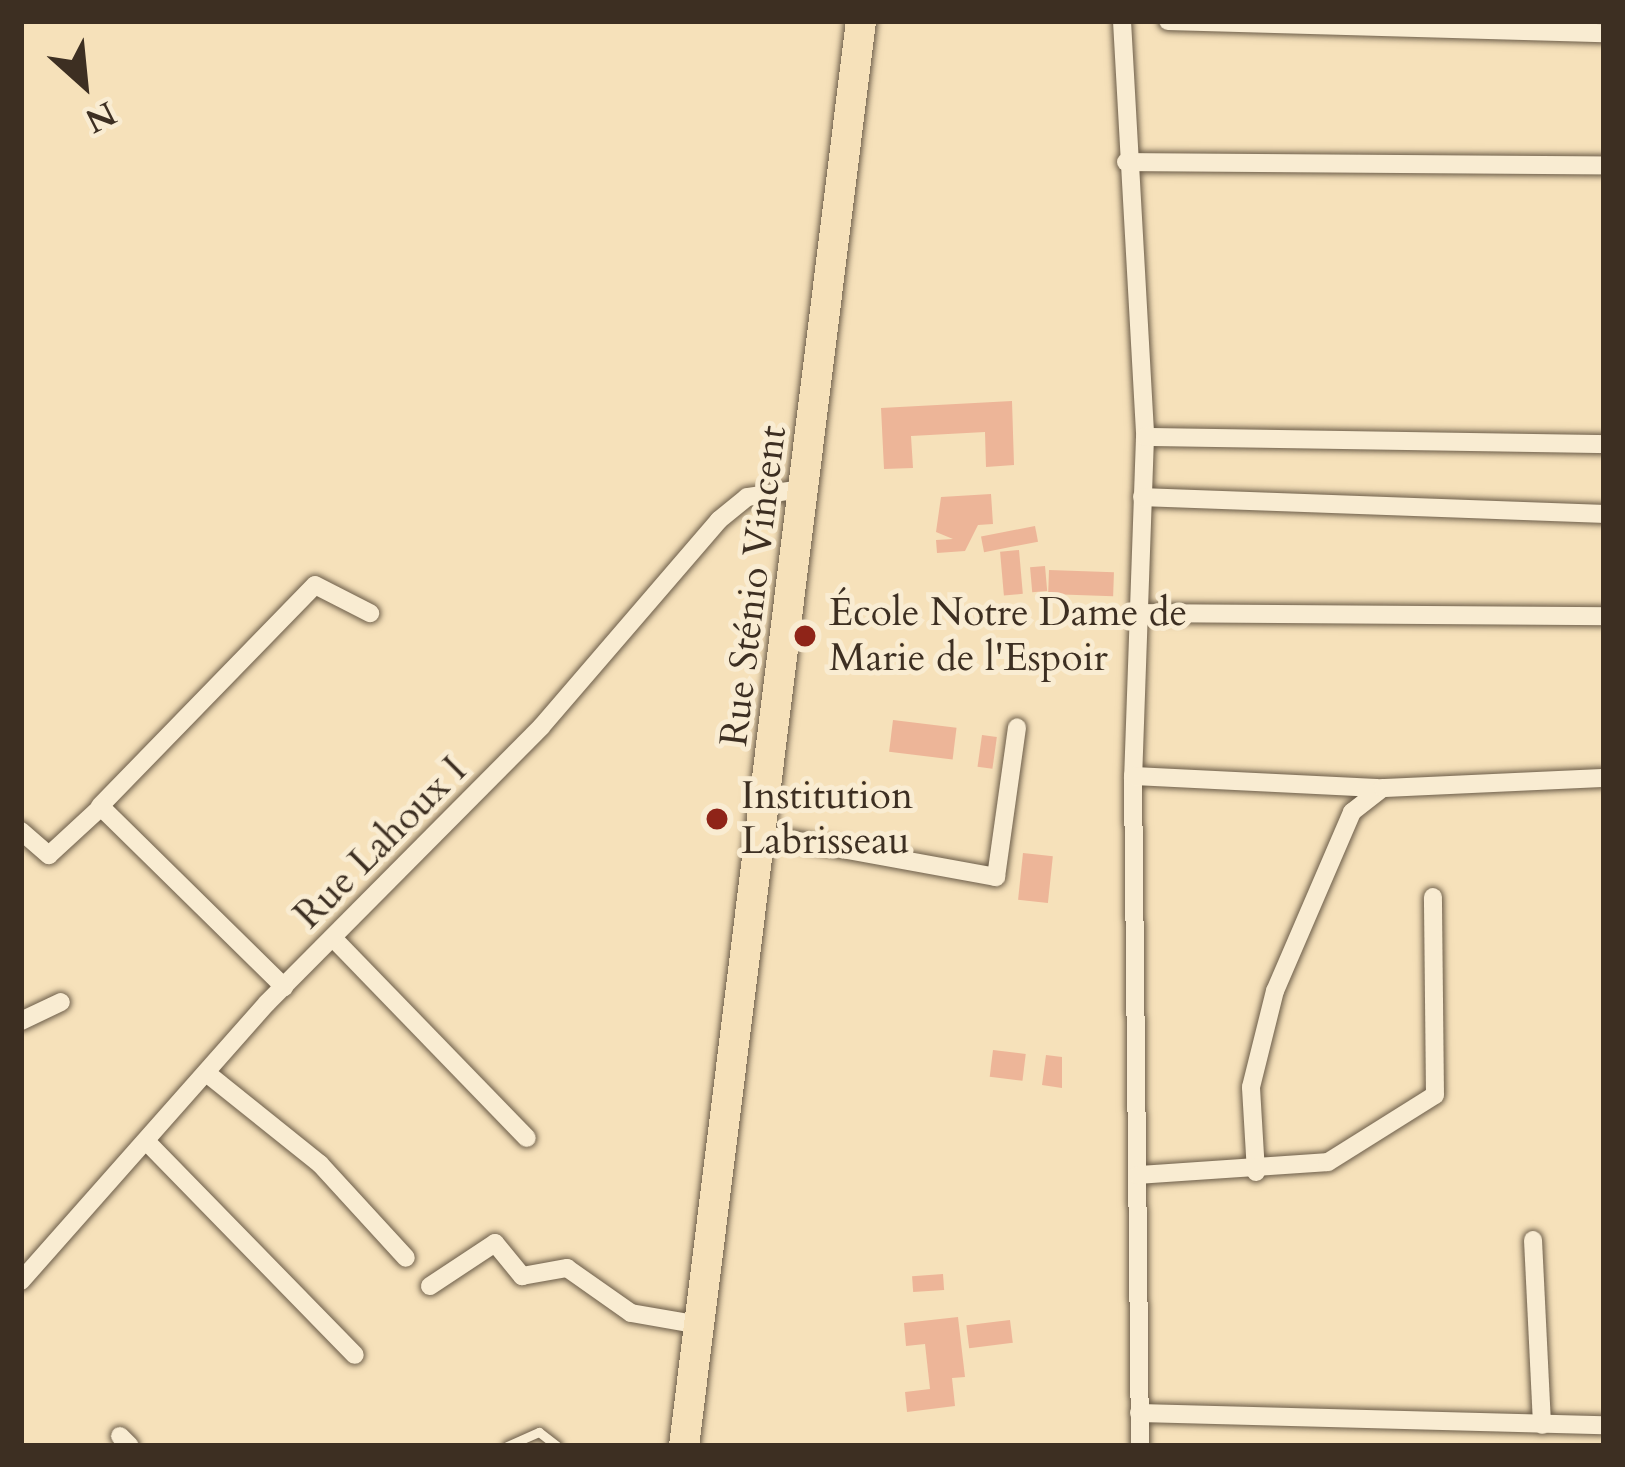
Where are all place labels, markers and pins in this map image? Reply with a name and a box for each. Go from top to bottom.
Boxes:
place label: École Notre Dame de Marie de l'Espoir [829,591,1187,682]
marker: École Notre Dame de Marie de l'Espoir [792,623,818,649]
place label: Institution Labrisseau [741,774,913,865]
marker: Institution Labrisseau [704,806,730,832]

